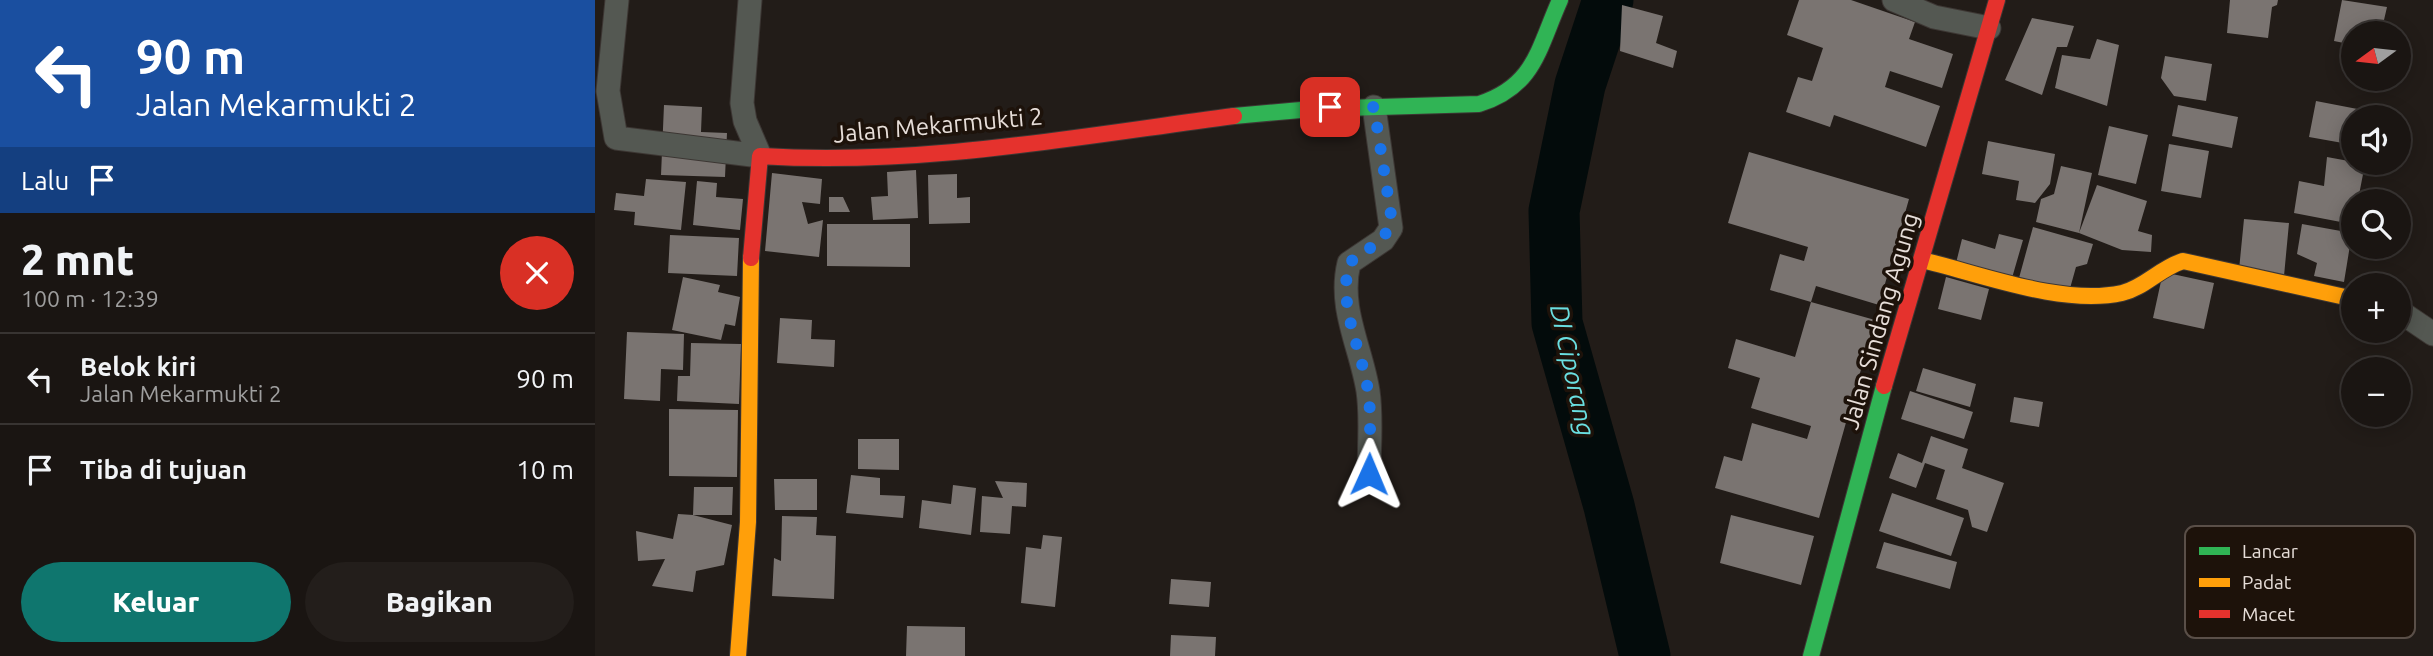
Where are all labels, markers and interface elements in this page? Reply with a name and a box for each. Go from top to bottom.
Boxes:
north arrow [2341,21,2411,91]
map controls [2341,21,2411,427]
icon: left [21,28,112,119]
text: 90 m [136,28,245,83]
pin [1300,77,1360,137]
text: Jalan Mekarmukti 2 [136,86,417,122]
icon: arrive [1311,88,1349,126]
street label: Jalan Mekarmukti 2 [832,102,1044,148]
button: sound [2341,105,2411,175]
icon: arrive [83,161,121,199]
text: Lalu [21,166,69,195]
button: search [2341,189,2411,259]
street label: Jalan Sindang Agung [1836,210,1924,432]
text: 2 mnt [21,236,134,283]
button: close [500,236,574,310]
button: + [2341,273,2411,343]
text: 100 m · 12:39 [21,286,159,311]
water label: DI Ciporang [1545,301,1601,439]
text: Belok kiri [80,352,196,381]
button: − [2341,357,2411,427]
icon: left [21,360,59,398]
text: 90 m [516,364,574,393]
text: Jalan Mekarmukti 2 [80,381,282,406]
position arrow [1332,437,1406,511]
icon: arrive [21,451,59,489]
text: Tiba di tujuan [80,455,247,484]
text: 10 m [516,455,574,484]
legend [2185,526,2415,638]
text: Lancar [2242,540,2298,562]
button: Keluar [21,562,291,642]
button: Bagikan [305,562,574,642]
text: Padat [2242,571,2292,593]
text: Macet [2242,603,2296,625]

